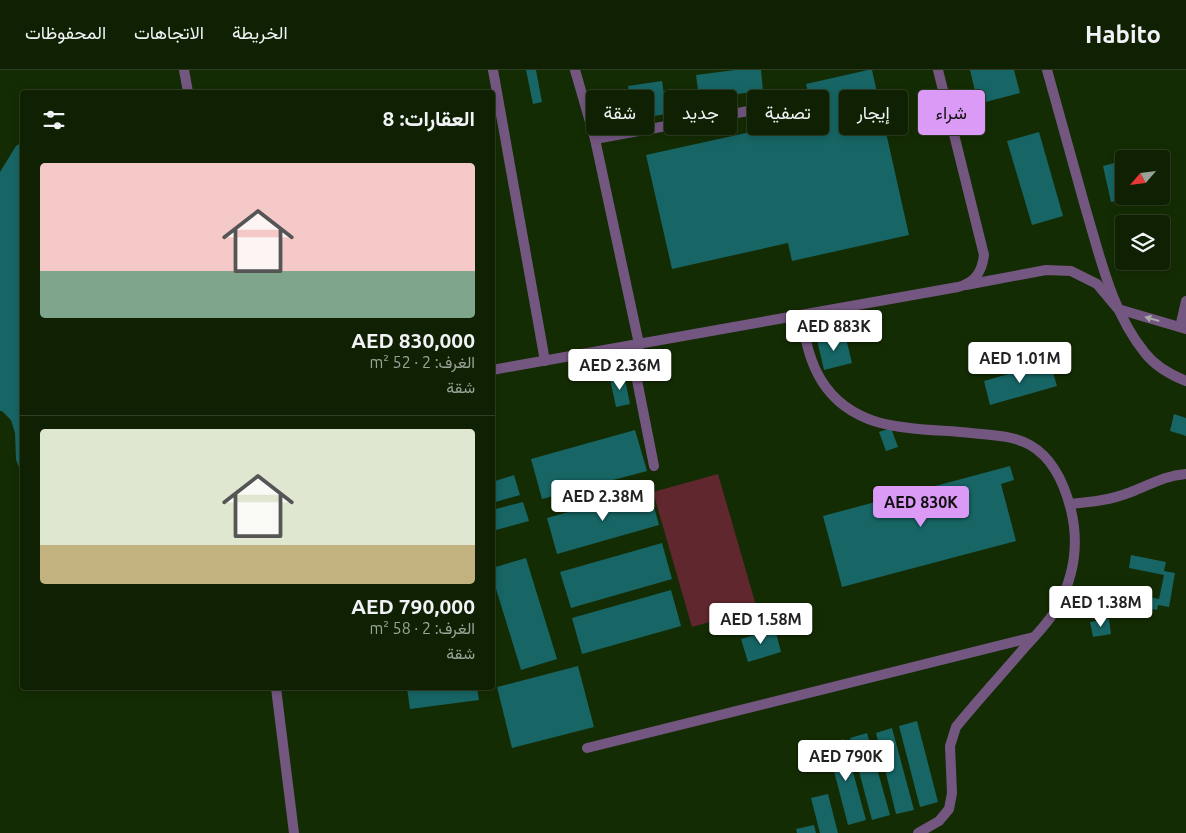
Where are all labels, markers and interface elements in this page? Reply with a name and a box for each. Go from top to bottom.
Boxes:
text: Habito [1085,21,1161,48]
text: المحفوظات [25,22,106,42]
text: الاتجاهات [134,22,204,42]
text: الخريطة [232,22,288,42]
chip: شقة [586,90,654,135]
chip: جديد [664,90,737,135]
chip: تصفية [747,90,829,135]
chip: إيجار [839,90,908,135]
chip: شراء [918,90,985,135]
icon: filters [40,106,68,134]
text: العقارات: 8 [383,106,475,130]
north arrow [1115,150,1170,205]
map controls [1115,150,1170,270]
icon: home [213,196,303,286]
button: layers [1115,215,1170,270]
pin: AED 883K [782,310,886,352]
one-way arrow [1144,314,1159,322]
text: AED 883K [797,317,871,335]
text: AED 830,000 [351,328,475,352]
pin: AED 1.01M [963,342,1077,384]
pin: AED 2.36M [563,348,677,391]
text: AED 1.01M [979,349,1061,367]
text: الغرف: 2 · 52 m² [369,353,475,371]
text: AED 2.36M [579,356,661,374]
text: شقة [446,378,475,396]
icon: home [213,461,303,551]
pin: AED 2.38M [546,480,660,522]
pin: AED 830K [869,486,973,528]
text: AED 2.38M [562,487,644,505]
text: AED 830K [884,493,958,511]
pin: AED 1.38M [1044,586,1158,628]
text: AED 1.38M [1060,593,1142,611]
text: AED 790,000 [351,594,475,618]
pin: AED 1.58M [704,602,818,645]
text: AED 1.58M [720,610,802,628]
text: الغرف: 2 · 58 m² [369,619,475,637]
text: شقة [446,644,475,662]
pin: AED 790K [794,740,898,782]
text: AED 790K [809,747,883,765]

